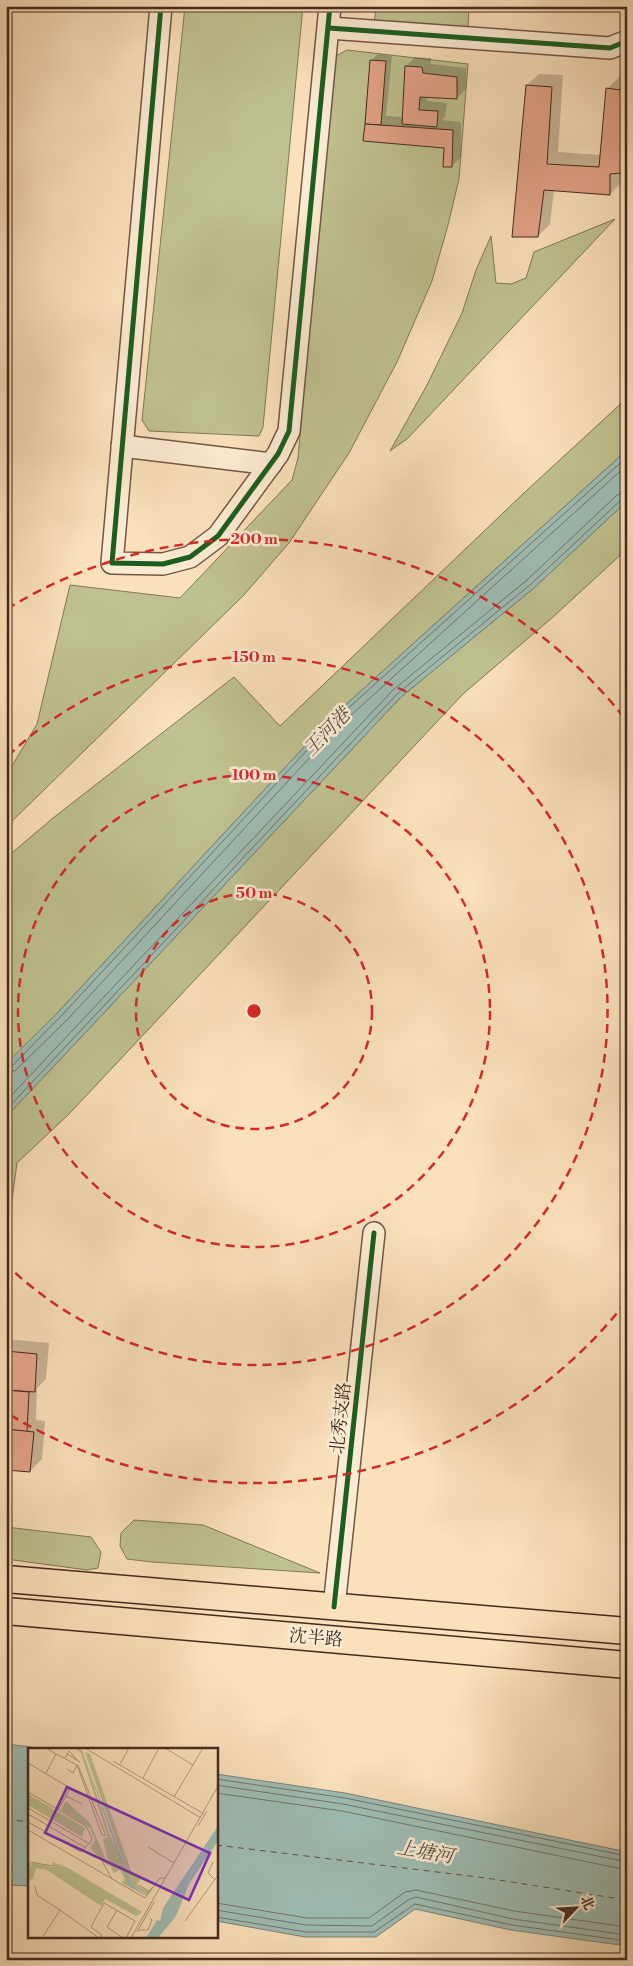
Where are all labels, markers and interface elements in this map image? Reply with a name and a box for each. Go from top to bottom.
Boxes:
text: 200 m [230,530,278,549]
text: 150 m [232,648,276,667]
water label: 王河港 [299,701,358,761]
text: 100 m [232,766,277,785]
text: 50 m [236,884,272,903]
centre of rings [245,1002,263,1020]
street label: 北秀支路 [326,1381,356,1455]
street label: 沈半路 [288,1624,344,1652]
inset map [28,1748,218,1938]
water label: 上塘河 [395,1835,458,1869]
north arrow [550,1884,600,1934]
text: 北 [576,1893,598,1913]

